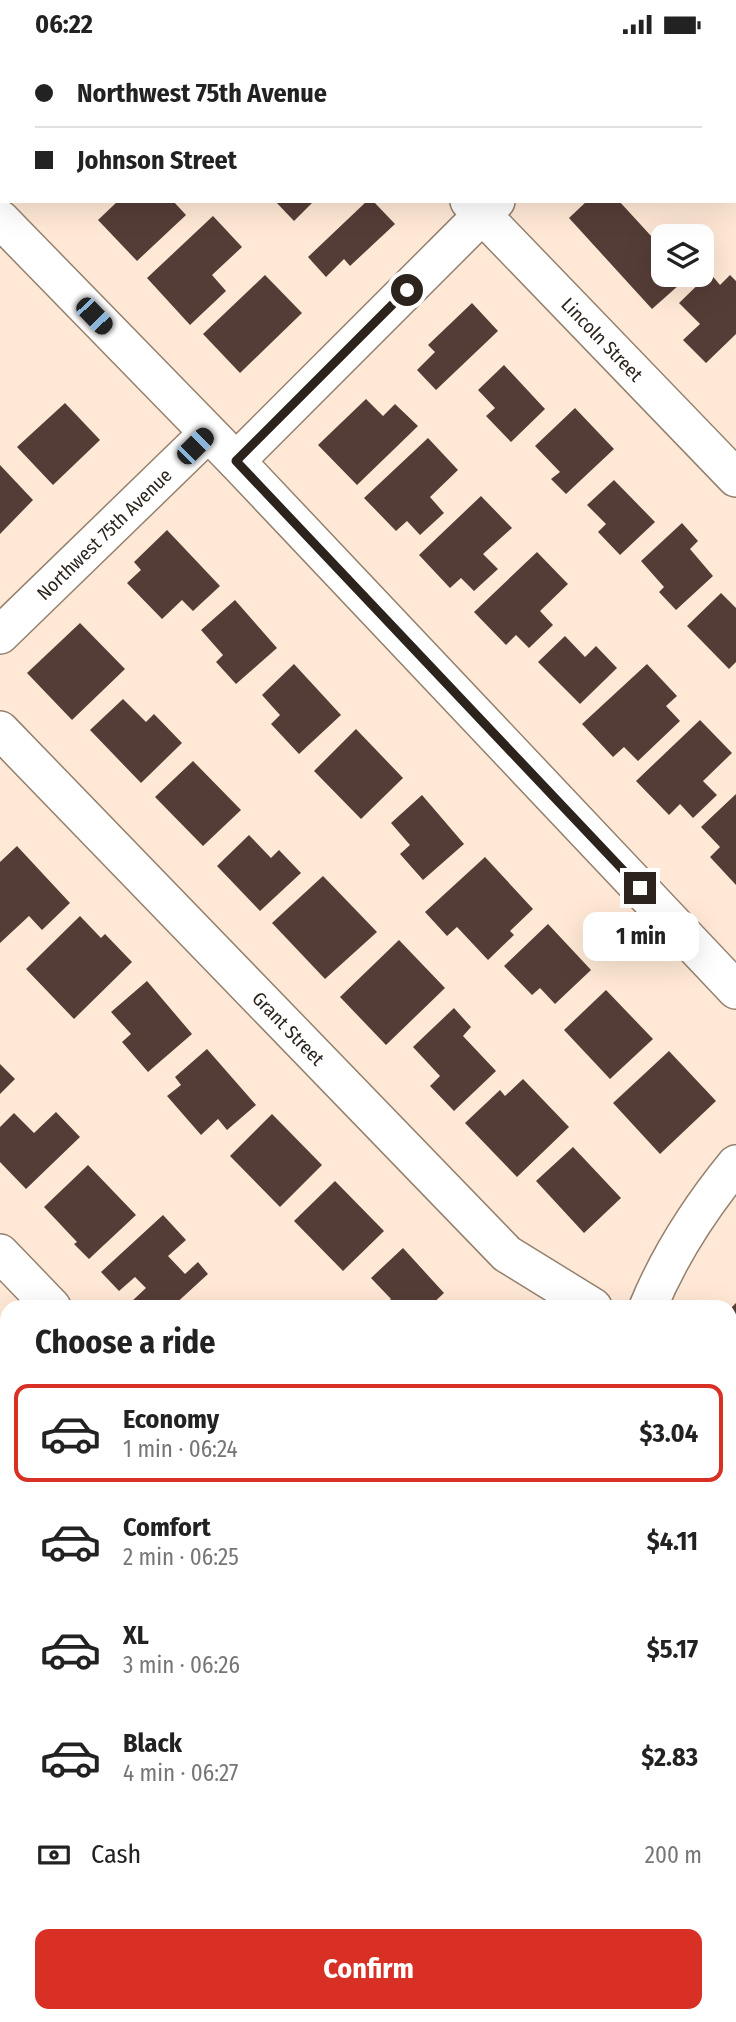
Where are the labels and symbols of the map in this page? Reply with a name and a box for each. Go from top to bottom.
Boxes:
route start [391,274,423,306]
street label: Lincoln Street [557,293,648,386]
car [72,294,117,338]
car [173,424,218,468]
street label: Northwest 75th Avenue [32,463,176,605]
route end [624,872,656,904]
callout: 1 min [582,913,698,961]
street label: Grant Street [248,987,330,1070]

